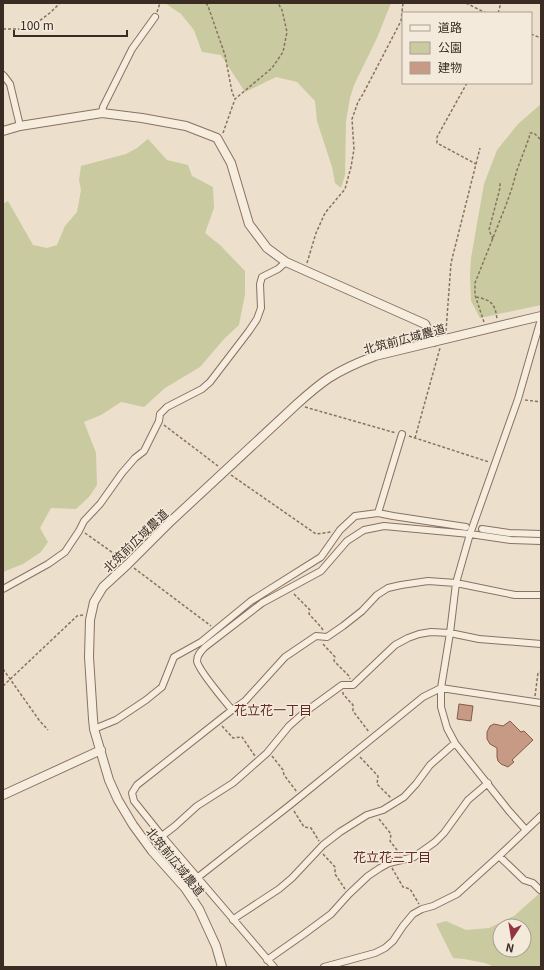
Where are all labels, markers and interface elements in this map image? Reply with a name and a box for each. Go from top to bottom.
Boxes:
scale bar [14,12,127,38]
legend [402,12,532,84]
text: 100 m [20,16,54,33]
text: 道路 [438,18,462,35]
text: 公園 [438,38,462,55]
text: 建物 [438,58,462,75]
street label: 北筑前広域農道 [361,319,447,357]
street label: 北筑前広域農道 [99,505,171,575]
district label: 花立花一丁目 [234,700,312,719]
street label: 北筑前広域農道 [143,823,209,899]
district label: 花立花三丁目 [353,847,431,866]
north arrow [492,918,532,958]
text: N [504,940,515,957]

